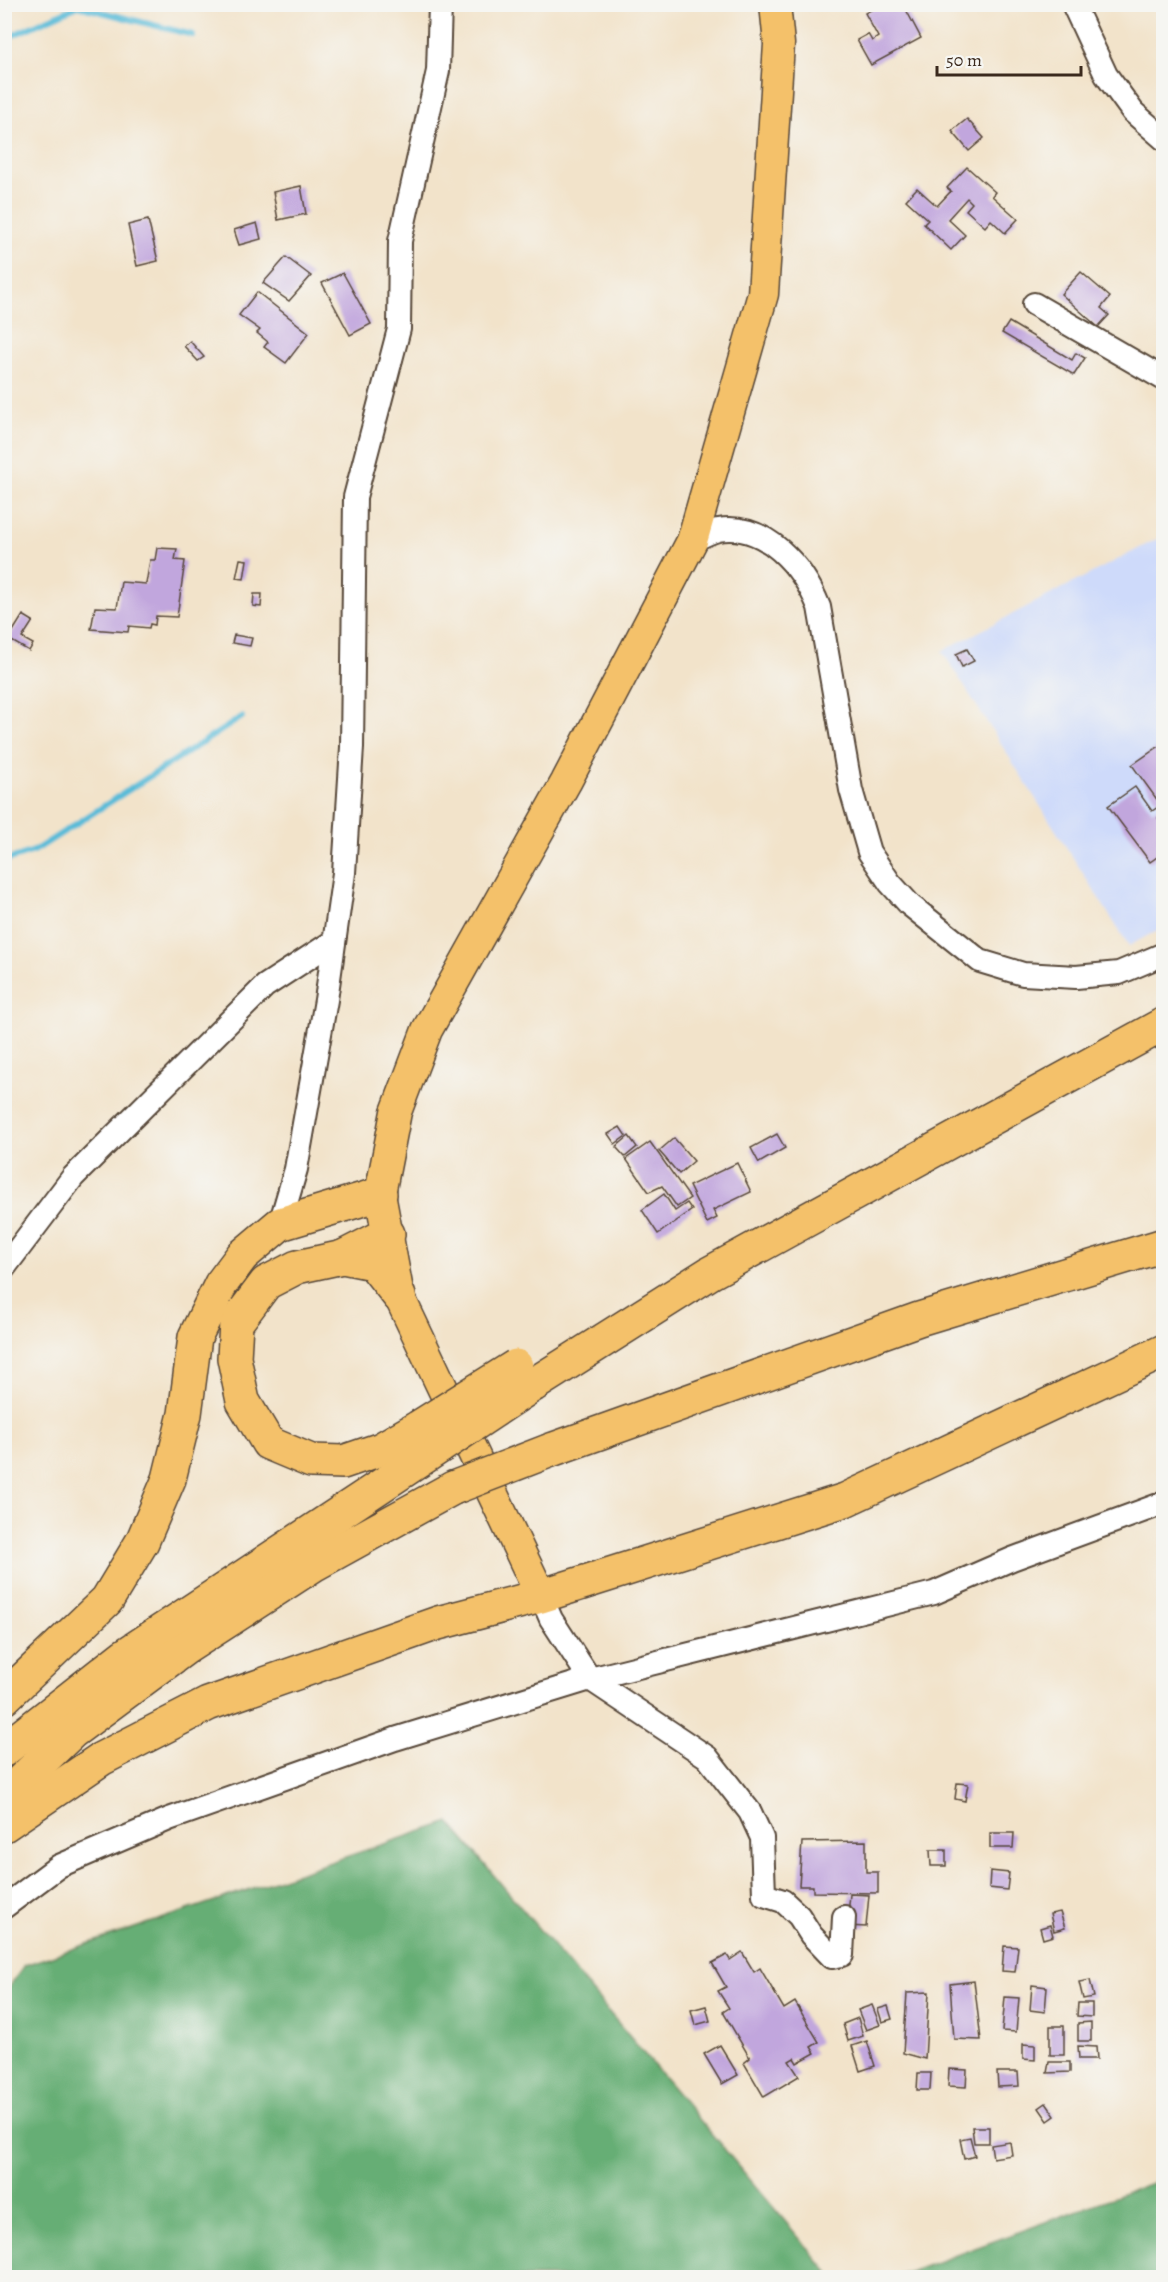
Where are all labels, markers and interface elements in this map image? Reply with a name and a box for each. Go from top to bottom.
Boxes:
scale bar [937,39,1081,77]
text: 50 m [946,48,982,72]

